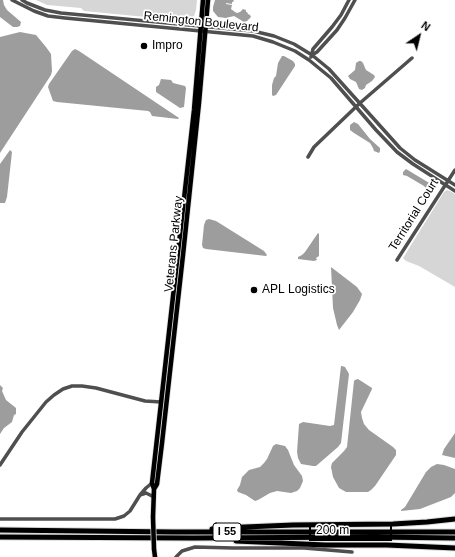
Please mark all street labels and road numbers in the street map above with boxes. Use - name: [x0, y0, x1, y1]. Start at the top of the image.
- street label: Remington Boulevard: [143, 9, 259, 35]
- street label: Territorial Court: [386, 176, 442, 254]
- street label: Veterans Parkway: [162, 195, 186, 293]
- road number: I 55: [213, 523, 241, 541]

